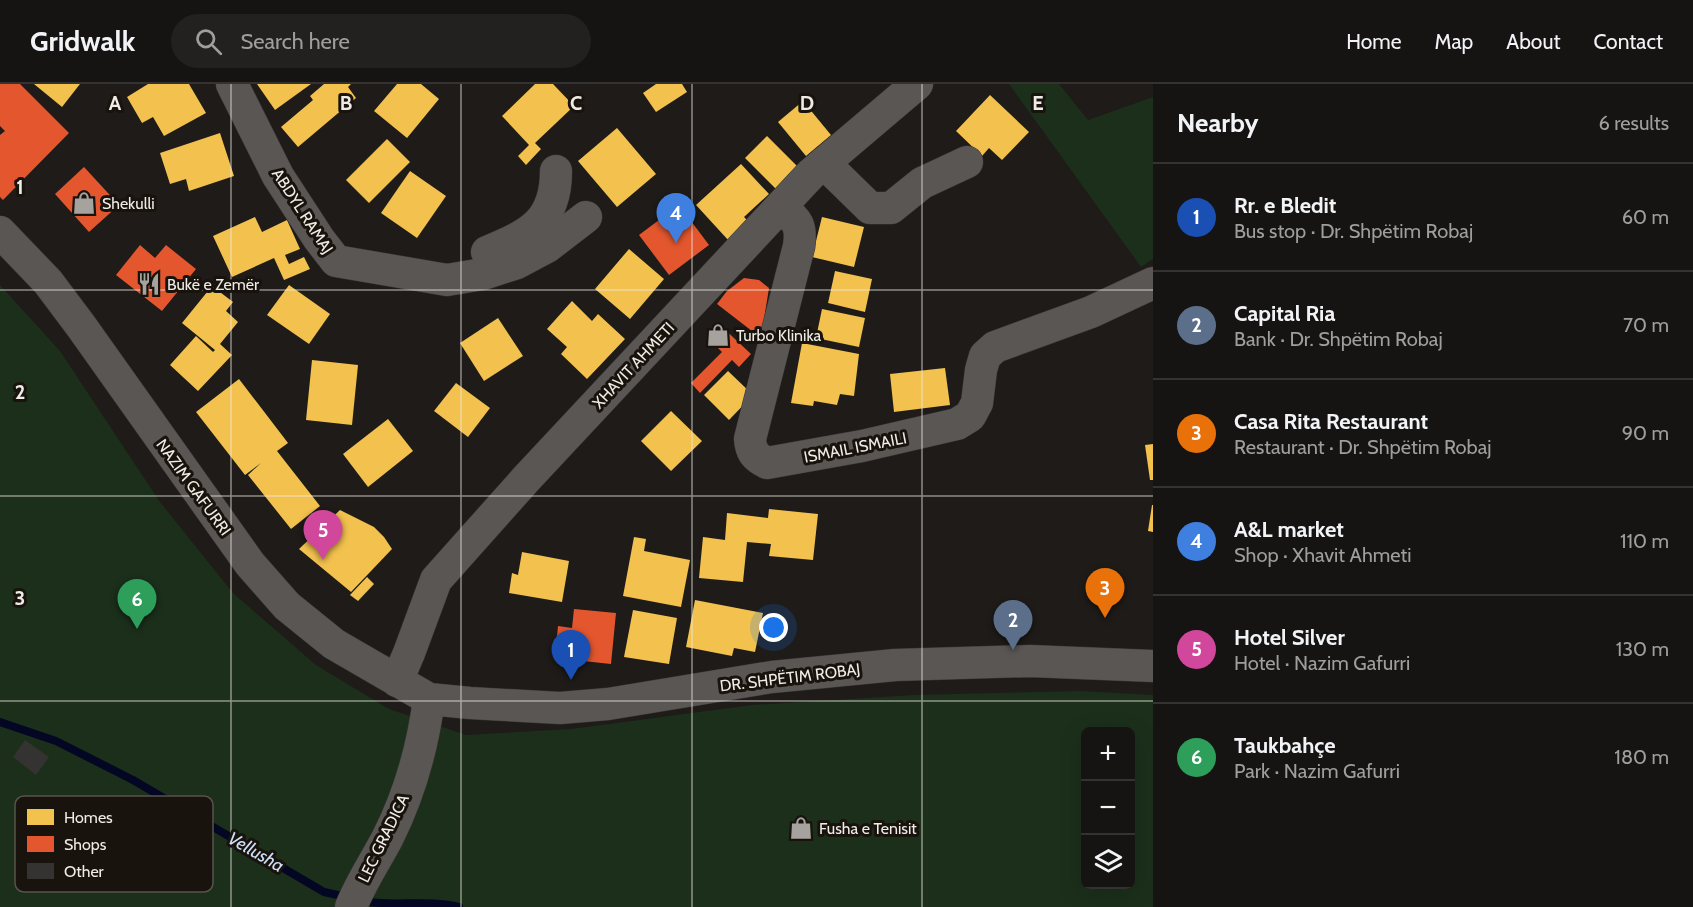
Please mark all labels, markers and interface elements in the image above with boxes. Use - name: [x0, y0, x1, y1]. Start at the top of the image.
- search box: [171, 14, 591, 68]
- text: Gridwalk: [30, 24, 135, 58]
- icon: search: [192, 25, 225, 58]
- text: Search here: [240, 28, 350, 55]
- text: Home: [1346, 29, 1402, 54]
- text: Map: [1435, 29, 1473, 54]
- text: About: [1506, 29, 1560, 54]
- text: Contact: [1593, 29, 1663, 54]
- text: A: [109, 91, 122, 115]
- text: B: [340, 91, 352, 115]
- text: C: [570, 91, 582, 115]
- text: D: [800, 91, 814, 115]
- text: E: [1032, 91, 1044, 115]
- text: Nearby: [1177, 107, 1258, 139]
- text: 6 results: [1598, 111, 1669, 135]
- street label: ABDYL RAMAJ: [268, 165, 337, 257]
- text: 1: [16, 175, 24, 199]
- shop icon: Shekulli: [71, 190, 97, 216]
- text: Rr. e Bledit: [1234, 192, 1336, 219]
- place label: Shekulli: [102, 194, 155, 213]
- pin: 4: [656, 194, 696, 243]
- text: 1: [1193, 205, 1200, 229]
- text: 60 m: [1622, 205, 1669, 229]
- text: Bus stop · Dr. Shpëtim Robaj: [1234, 219, 1473, 243]
- restaurant icon: Bukë e Zemër: [136, 271, 162, 297]
- place label: Bukë e Zemër: [167, 275, 260, 294]
- text: Capital Ria: [1234, 300, 1335, 327]
- text: 2: [1191, 313, 1202, 337]
- text: 70 m: [1623, 313, 1669, 337]
- street label: XHAVIT AHMETI: [588, 318, 678, 413]
- shop icon: Turbo Klinika: [705, 322, 731, 348]
- place label: Turbo Klinika: [736, 326, 822, 345]
- text: Bank · Dr. Shpëtim Robaj: [1234, 327, 1443, 351]
- text: 2: [15, 380, 25, 404]
- text: Casa Rita Restaurant: [1234, 408, 1428, 435]
- text: 3: [1191, 421, 1202, 445]
- text: 90 m: [1622, 421, 1669, 445]
- street label: ISMAIL ISMAILI: [802, 428, 908, 467]
- street label: NAZIM GAFURRI: [152, 435, 235, 539]
- text: Restaurant · Dr. Shpëtim Robaj: [1234, 435, 1492, 459]
- pin: 5: [304, 510, 342, 560]
- text: A&L market: [1234, 516, 1344, 543]
- text: 4: [1190, 529, 1203, 553]
- text: 110 m: [1620, 529, 1669, 553]
- text: Shop · Xhavit Ahmeti: [1234, 543, 1411, 567]
- pin: 3: [1086, 568, 1124, 618]
- pin: 6: [118, 580, 156, 629]
- text: 3: [15, 586, 25, 610]
- pin: 2: [994, 600, 1032, 650]
- your location: [759, 613, 788, 642]
- text: Hotel Silver: [1234, 624, 1345, 651]
- pin: 1: [552, 630, 590, 680]
- text: 5: [1191, 637, 1202, 661]
- text: 130 m: [1616, 637, 1669, 661]
- text: Hotel · Nazim Gafurri: [1234, 651, 1410, 675]
- street label: DR. SHPËTIM ROBAJ: [719, 659, 861, 696]
- map controls: [1081, 727, 1135, 889]
- button: +: [1081, 727, 1135, 781]
- text: Taukbahçe: [1234, 732, 1336, 759]
- text: 6: [1191, 745, 1202, 769]
- text: 180 m: [1614, 745, 1669, 769]
- text: Park · Nazim Gafurri: [1234, 759, 1400, 783]
- button: −: [1081, 781, 1135, 835]
- street label: LEC GRADICA: [354, 791, 413, 885]
- legend: [15, 796, 213, 892]
- text: Homes: [64, 808, 113, 827]
- shop icon: Fusha e Tenisit: [788, 815, 814, 841]
- place label: Fusha e Tenisit: [819, 819, 917, 838]
- water label: Vellusha: [224, 827, 288, 877]
- text: Shops: [64, 835, 107, 854]
- button: layers: [1081, 835, 1135, 889]
- text: Other: [64, 862, 105, 881]

